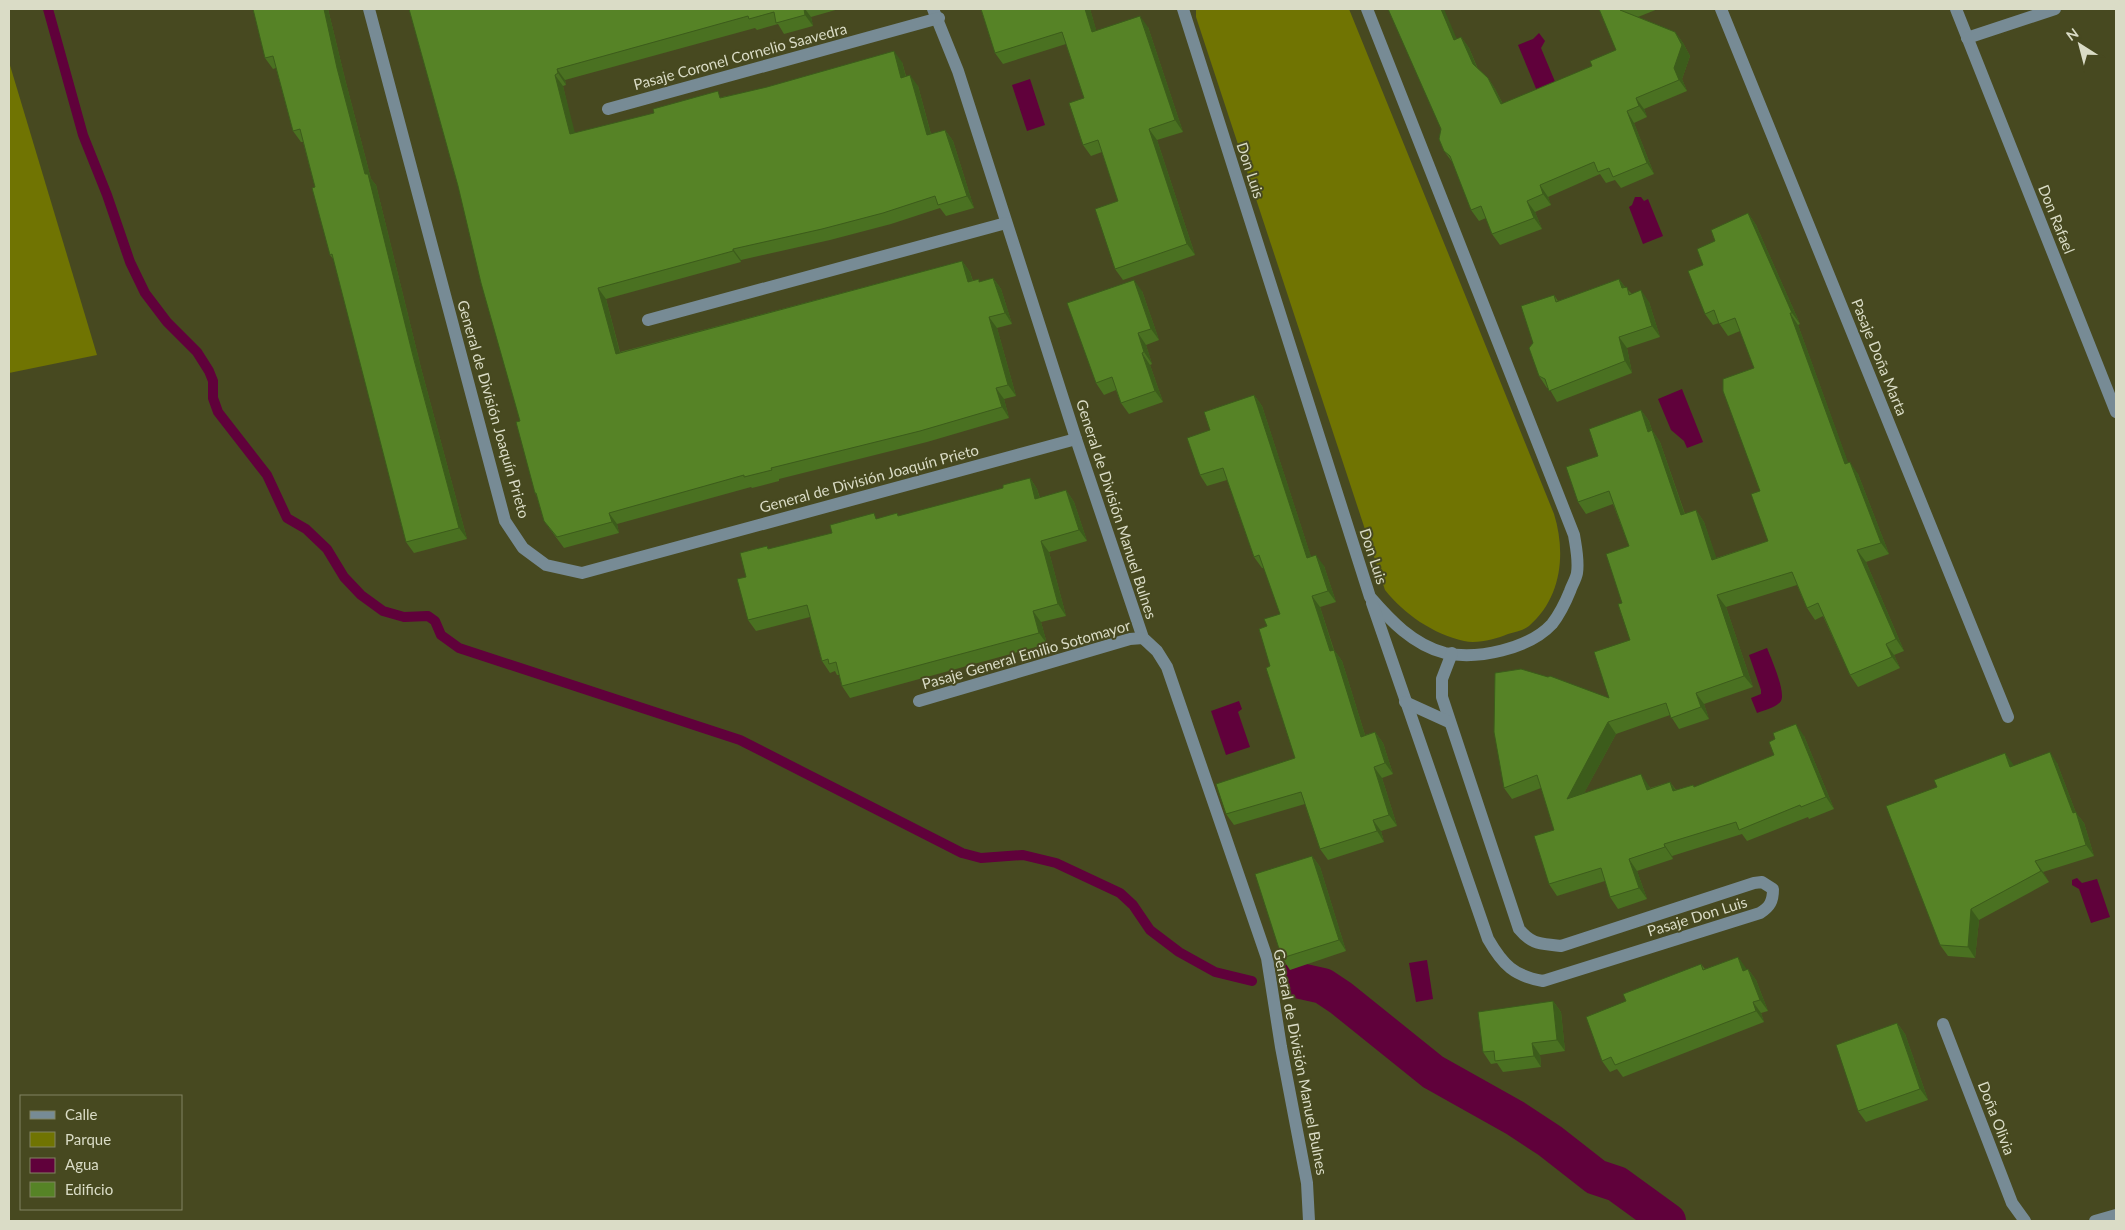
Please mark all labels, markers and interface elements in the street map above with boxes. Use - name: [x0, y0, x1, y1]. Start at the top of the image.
- street label: Pasaje Coronel Cornelio Saavedra: [631, 19, 849, 93]
- north arrow: [2055, 20, 2105, 70]
- text: N: [2063, 24, 2081, 44]
- street label: Don Luis: [1234, 140, 1268, 200]
- street label: Don Rafael: [2035, 182, 2079, 256]
- street label: Pasaje Doña Marta: [1848, 296, 1912, 418]
- street label: General de División Joaquín Prieto: [454, 298, 534, 520]
- street label: General de División Manuel Bulnes: [1073, 397, 1161, 621]
- street label: General de División Joaquín Prieto: [757, 440, 981, 516]
- street label: Don Luis: [1357, 526, 1391, 586]
- street label: Pasaje General Emilio Sotomayor: [920, 615, 1133, 692]
- street label: Pasaje Don Luis: [1645, 892, 1749, 940]
- street label: General de División Manuel Bulnes: [1270, 947, 1332, 1177]
- street label: Doña Olivia: [1975, 1079, 2019, 1157]
- legend: [20, 1095, 182, 1210]
- text: Calle: [65, 1105, 98, 1123]
- text: Parque: [65, 1130, 111, 1148]
- text: Agua: [65, 1155, 99, 1173]
- text: Edificio: [65, 1180, 113, 1198]

